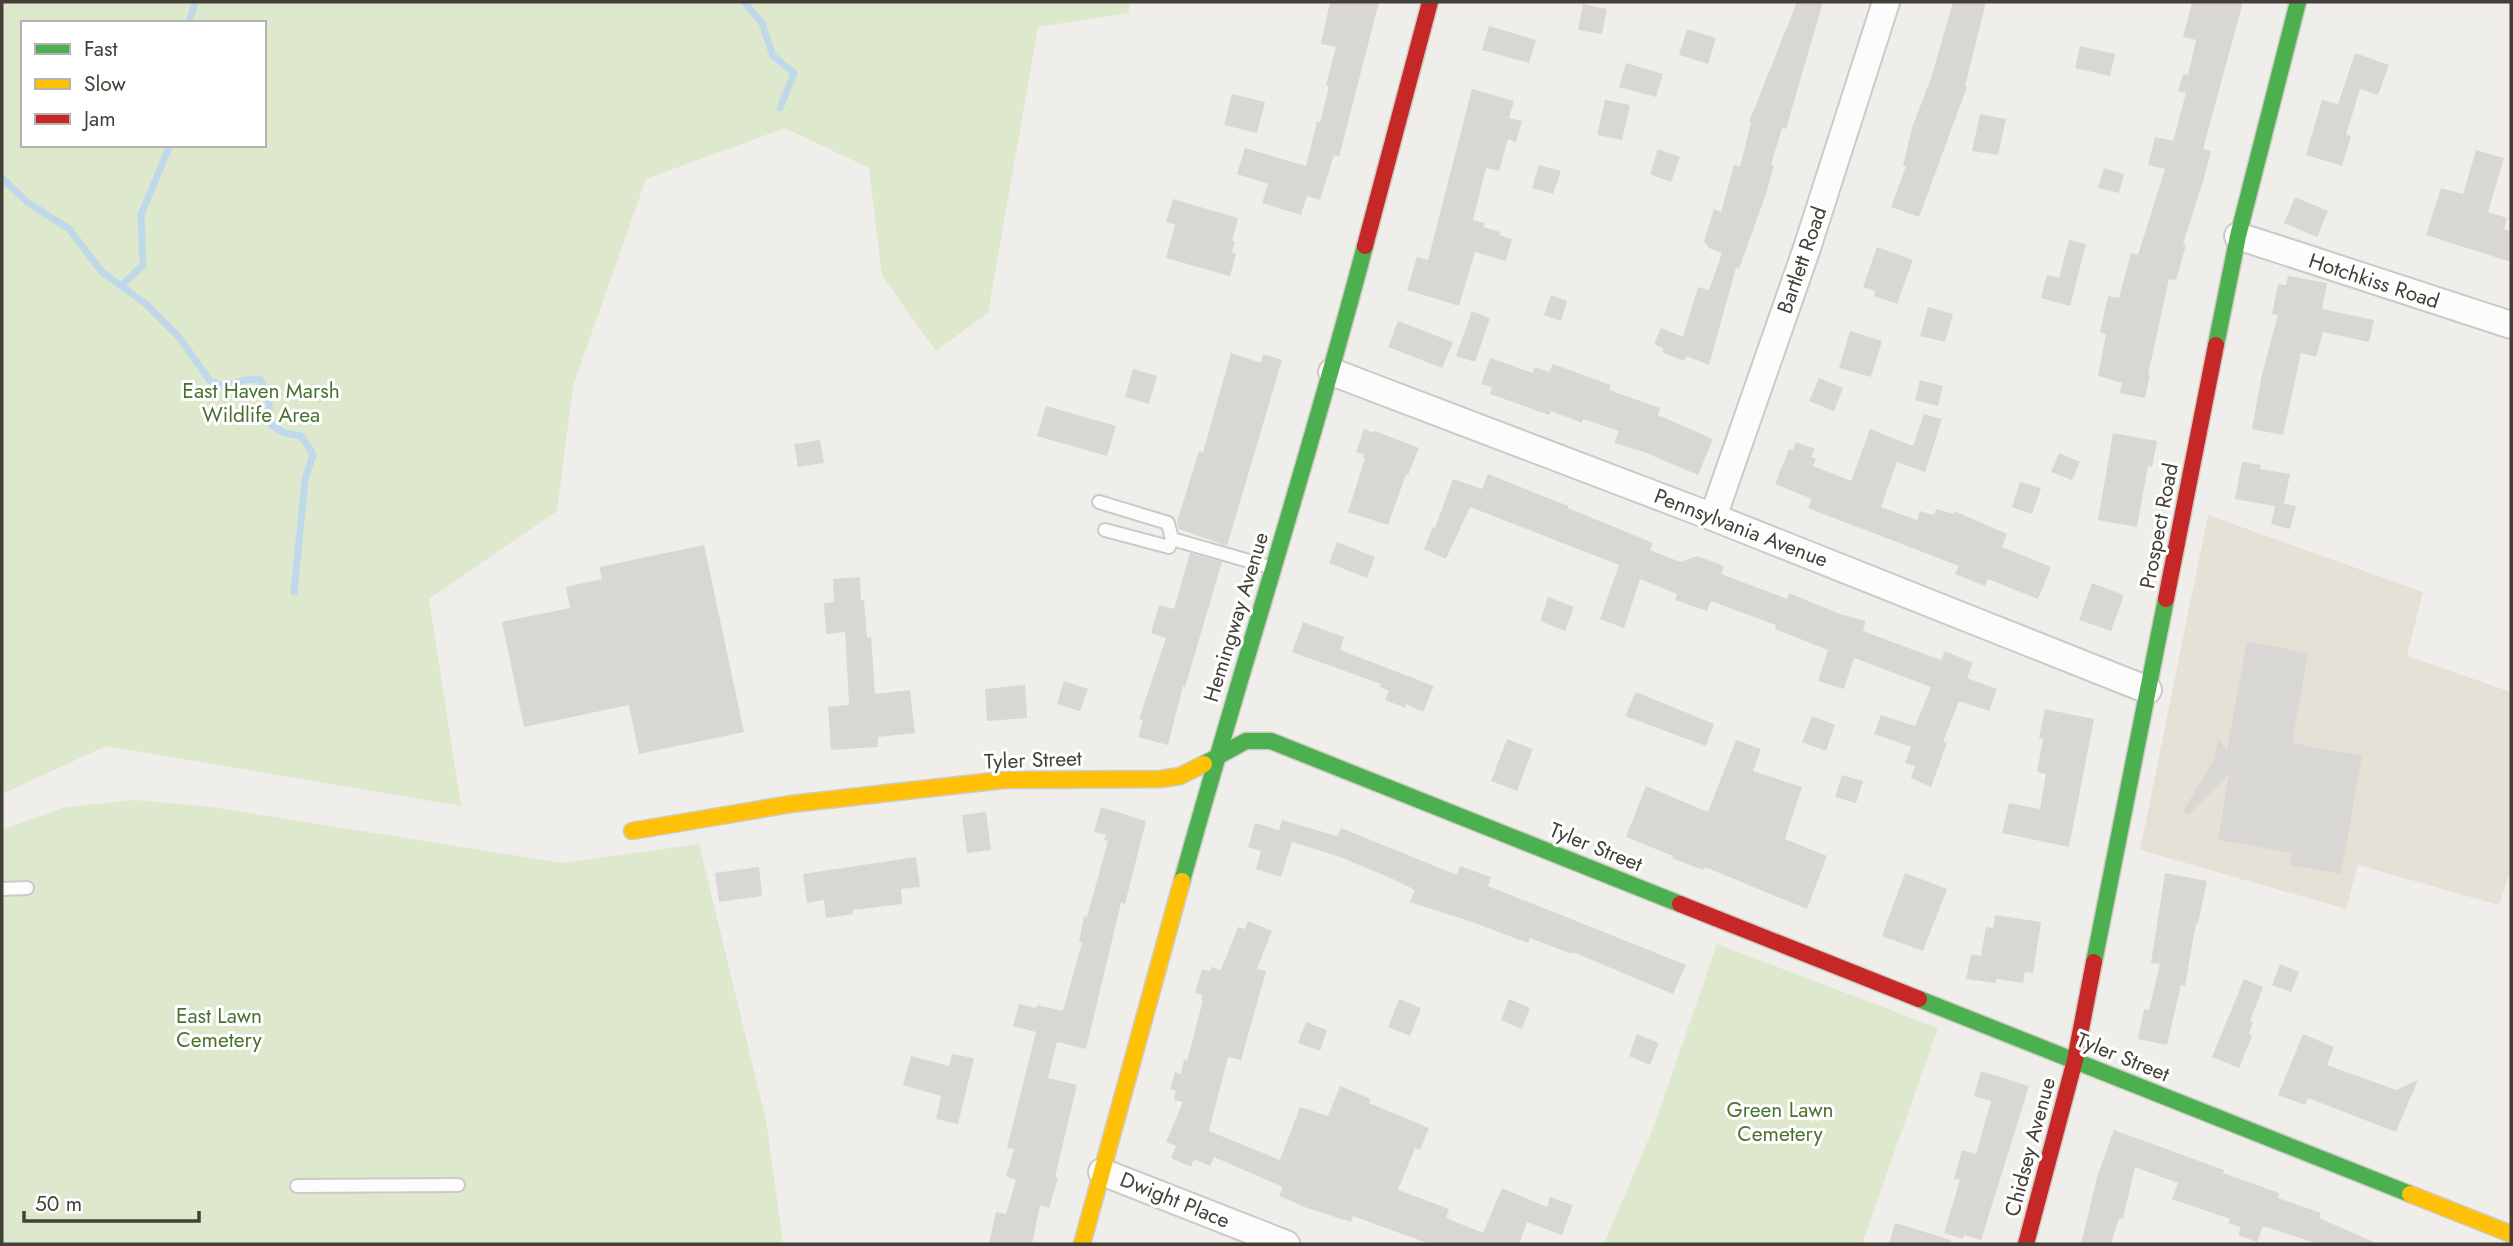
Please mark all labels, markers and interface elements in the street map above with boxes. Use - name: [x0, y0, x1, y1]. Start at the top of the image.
- legend: [21, 21, 266, 147]
- text: Fast: [84, 34, 117, 64]
- text: Slow: [84, 69, 126, 99]
- text: Jam: [81, 104, 116, 134]
- street label: Bartlett Road: [1770, 202, 1834, 318]
- street label: Hotchkiss Road: [2305, 246, 2443, 316]
- park label: East Haven Marsh Wildlife Area: [182, 376, 340, 430]
- street label: Prospect Road: [2132, 461, 2186, 591]
- street label: Pennsylvania Avenue: [1650, 481, 1832, 575]
- street label: Hemingway Avenue: [1196, 528, 1276, 705]
- street label: Tyler Street: [984, 743, 1082, 777]
- street label: Tyler Street: [1545, 815, 1647, 879]
- park label: East Lawn Cemetery: [176, 1001, 262, 1055]
- street label: Tyler Street: [2072, 1025, 2174, 1089]
- street label: Chidsey Avenue: [1997, 1074, 2063, 1220]
- park label: Green Lawn Cemetery: [1727, 1095, 1833, 1149]
- street label: Dwight Place: [1116, 1164, 1235, 1236]
- scale bar: [24, 1180, 200, 1224]
- text: 50 m: [35, 1189, 82, 1219]

